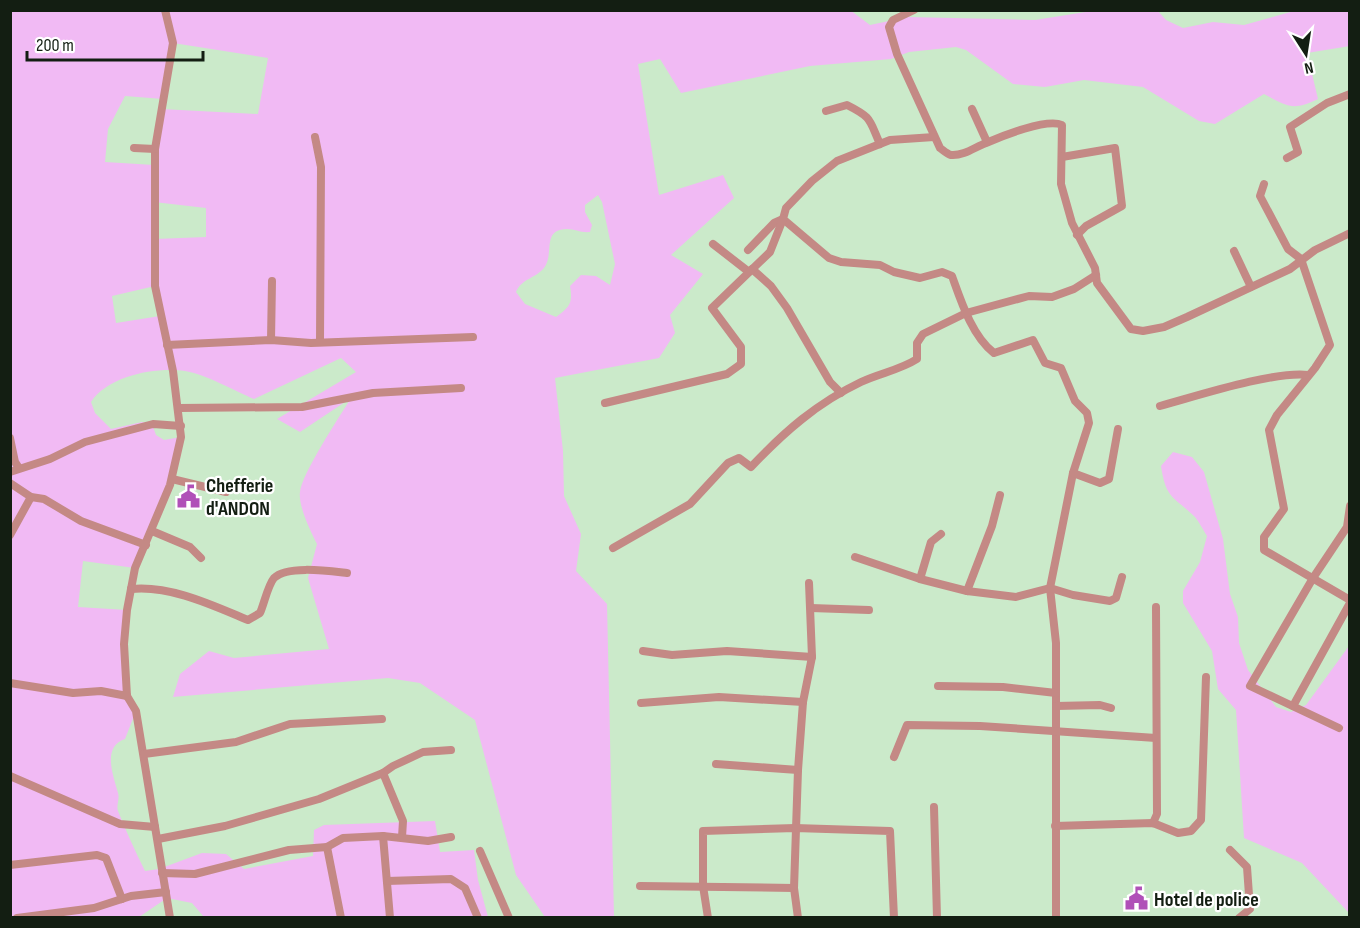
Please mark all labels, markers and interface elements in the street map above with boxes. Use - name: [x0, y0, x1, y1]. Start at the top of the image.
- scale bar: [27, 24, 202, 62]
- north arrow: [1276, 24, 1336, 84]
- text: 200 m: [36, 35, 74, 56]
- text: N: [1303, 57, 1315, 77]
- place label: Chefferie d'ANDON: [206, 474, 273, 521]
- public building icon: Chefferie d'ANDON: [175, 484, 201, 510]
- public building icon: Hotel de police: [1123, 886, 1149, 912]
- place label: Hotel de police: [1154, 888, 1259, 912]

